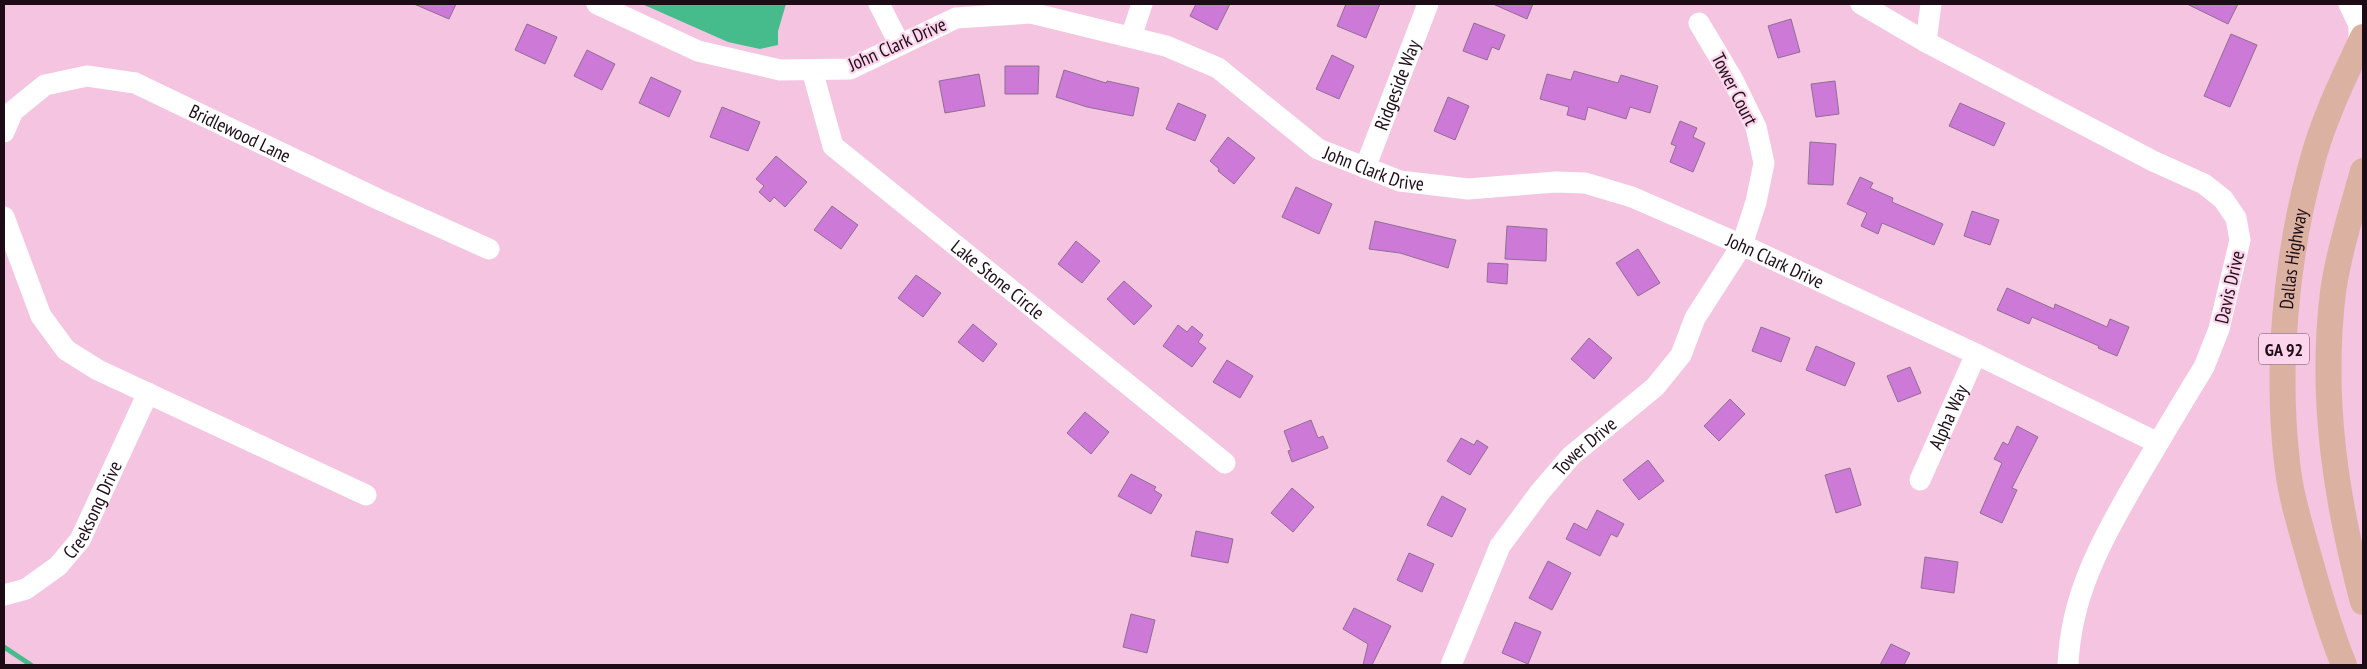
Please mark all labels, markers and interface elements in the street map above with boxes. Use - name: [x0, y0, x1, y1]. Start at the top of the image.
- street label: John Clark Drive: [843, 12, 950, 77]
- street label: Ridgeside Way: [1369, 36, 1425, 133]
- street label: Tower Court: [1707, 49, 1764, 130]
- street label: Bridlewood Lane: [185, 99, 295, 168]
- street label: John Clark Drive: [1319, 140, 1425, 196]
- street label: Dallas Highway: [2274, 206, 2313, 310]
- street label: John Clark Drive: [1722, 227, 1828, 294]
- street label: Lake Stone Circle: [946, 235, 1050, 324]
- street label: Davis Drive: [2209, 248, 2249, 326]
- road number: GA 92: [2259, 334, 2309, 364]
- street label: Alpha Way: [1923, 380, 1973, 453]
- street label: Tower Drive: [1548, 412, 1621, 481]
- street label: Creeksong Drive: [58, 457, 127, 563]

